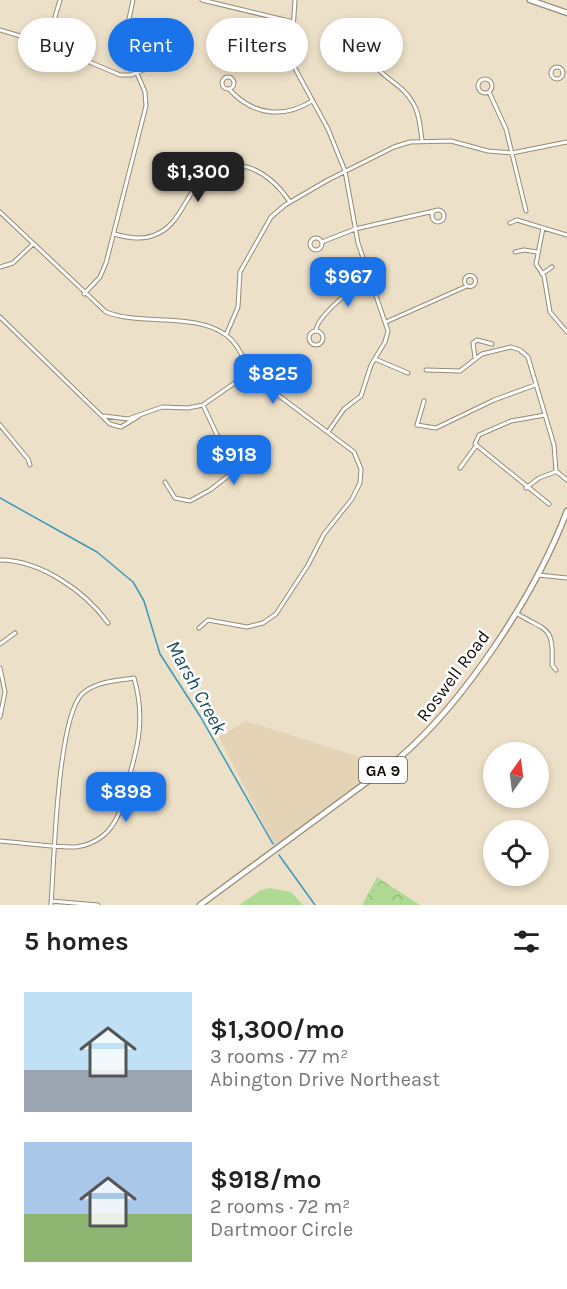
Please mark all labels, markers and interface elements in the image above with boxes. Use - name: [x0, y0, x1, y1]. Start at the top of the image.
- chip: Buy: [18, 18, 96, 72]
- chip: Rent: [108, 18, 194, 72]
- chip: Filters: [206, 18, 308, 72]
- chip: New: [320, 18, 403, 72]
- pin: $1,300: [149, 152, 247, 203]
- text: $1,300: [166, 160, 230, 183]
- pin: $967: [312, 257, 384, 308]
- text: $967: [324, 265, 372, 288]
- pin: $825: [237, 354, 309, 405]
- text: $825: [248, 362, 298, 385]
- pin: $918: [198, 435, 270, 486]
- text: $918: [211, 443, 257, 466]
- street label: Roswell Road: [412, 626, 494, 726]
- water label: Marsh Creek: [161, 636, 232, 739]
- north arrow: [483, 742, 549, 808]
- map controls: [483, 742, 549, 886]
- road number: GA 9: [359, 757, 407, 783]
- pin: $898: [90, 772, 162, 823]
- text: $898: [100, 780, 152, 803]
- button: locate: [483, 820, 549, 886]
- icon: filters: [510, 925, 543, 958]
- text: 5 homes: [24, 926, 129, 957]
- text: $1,300/mo: [210, 1014, 344, 1045]
- icon: home: [72, 1016, 144, 1088]
- text: 3 rooms · 77 m²: [210, 1045, 348, 1068]
- text: Abington Drive Northeast: [210, 1068, 440, 1091]
- text: $918/mo: [210, 1164, 322, 1195]
- icon: home: [72, 1166, 144, 1238]
- text: 2 rooms · 72 m²: [210, 1195, 350, 1218]
- text: Dartmoor Circle: [210, 1218, 353, 1241]

